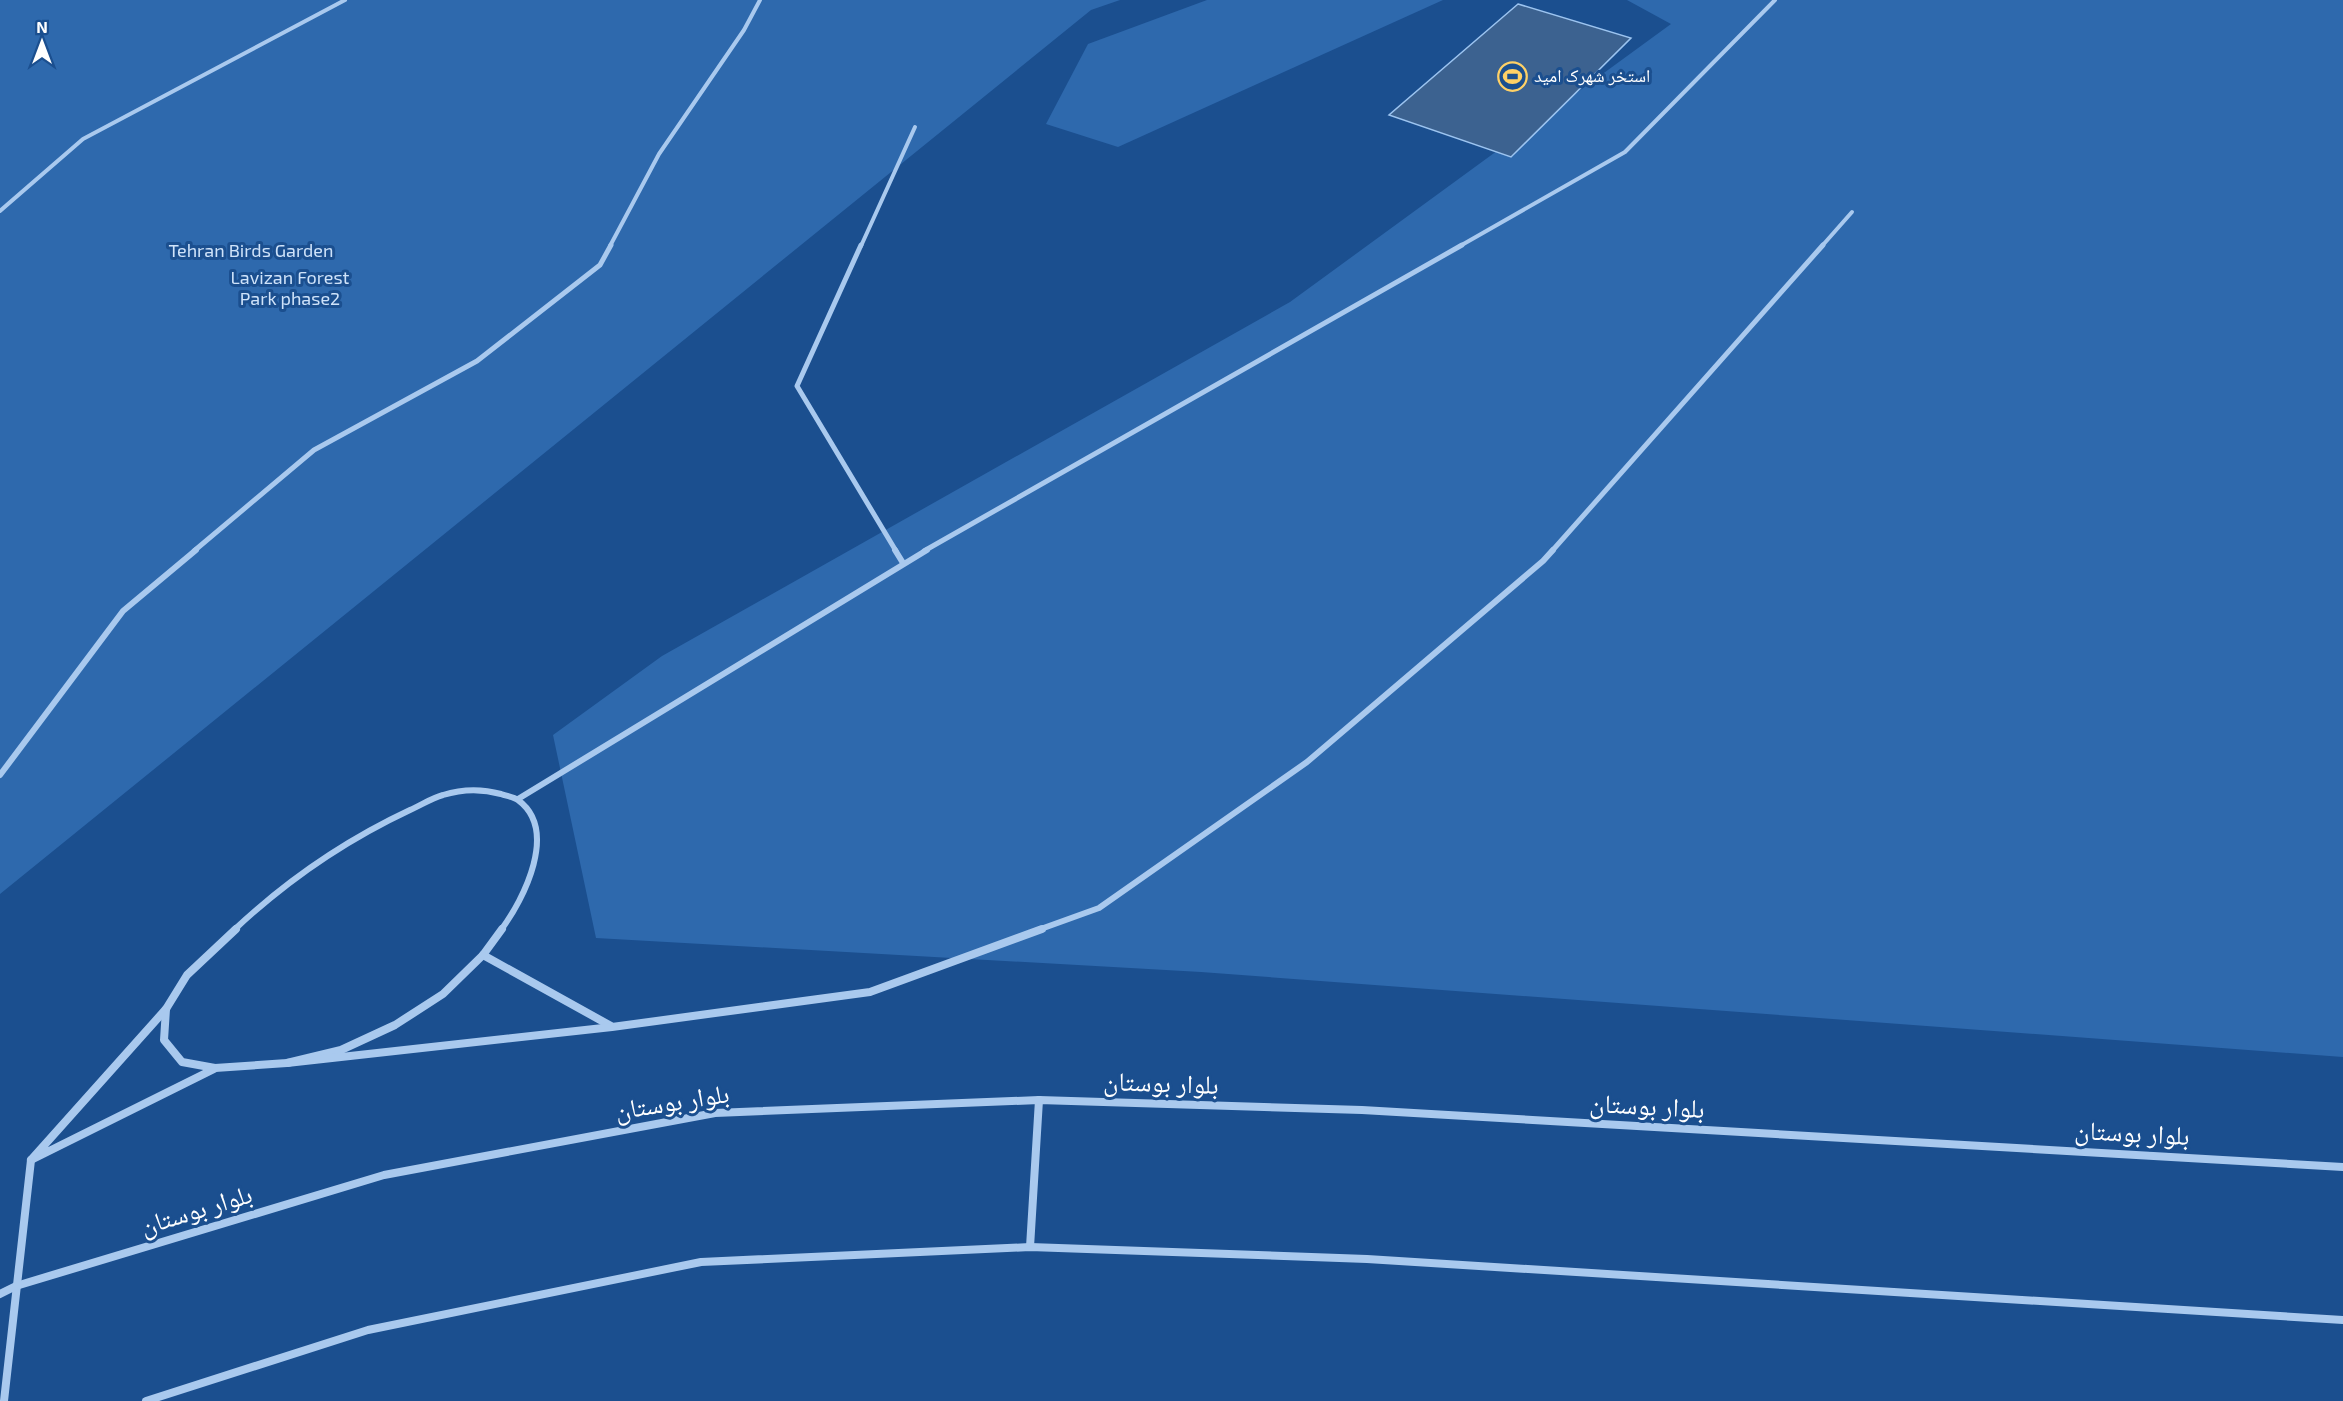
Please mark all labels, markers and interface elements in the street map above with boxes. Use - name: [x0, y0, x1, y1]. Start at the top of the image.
- north arrow: [12, 12, 72, 72]
- text: N: [36, 17, 48, 36]
- sports icon: استخر شهرک امید: [1497, 60, 1529, 92]
- place label: استخر شهرک امید: [1534, 64, 1650, 86]
- park label: Tehran Birds Garden: [169, 239, 333, 261]
- park label: Lavizan Forest Park phase2: [231, 266, 350, 309]
- street label: بلوار بوستان: [1103, 1064, 1219, 1101]
- street label: بلوار بوستان: [612, 1076, 731, 1127]
- street label: بلوار بوستان: [1589, 1086, 1705, 1125]
- street label: بلوار بوستان: [2074, 1113, 2190, 1152]
- street label: بلوار بوستان: [136, 1177, 256, 1242]

